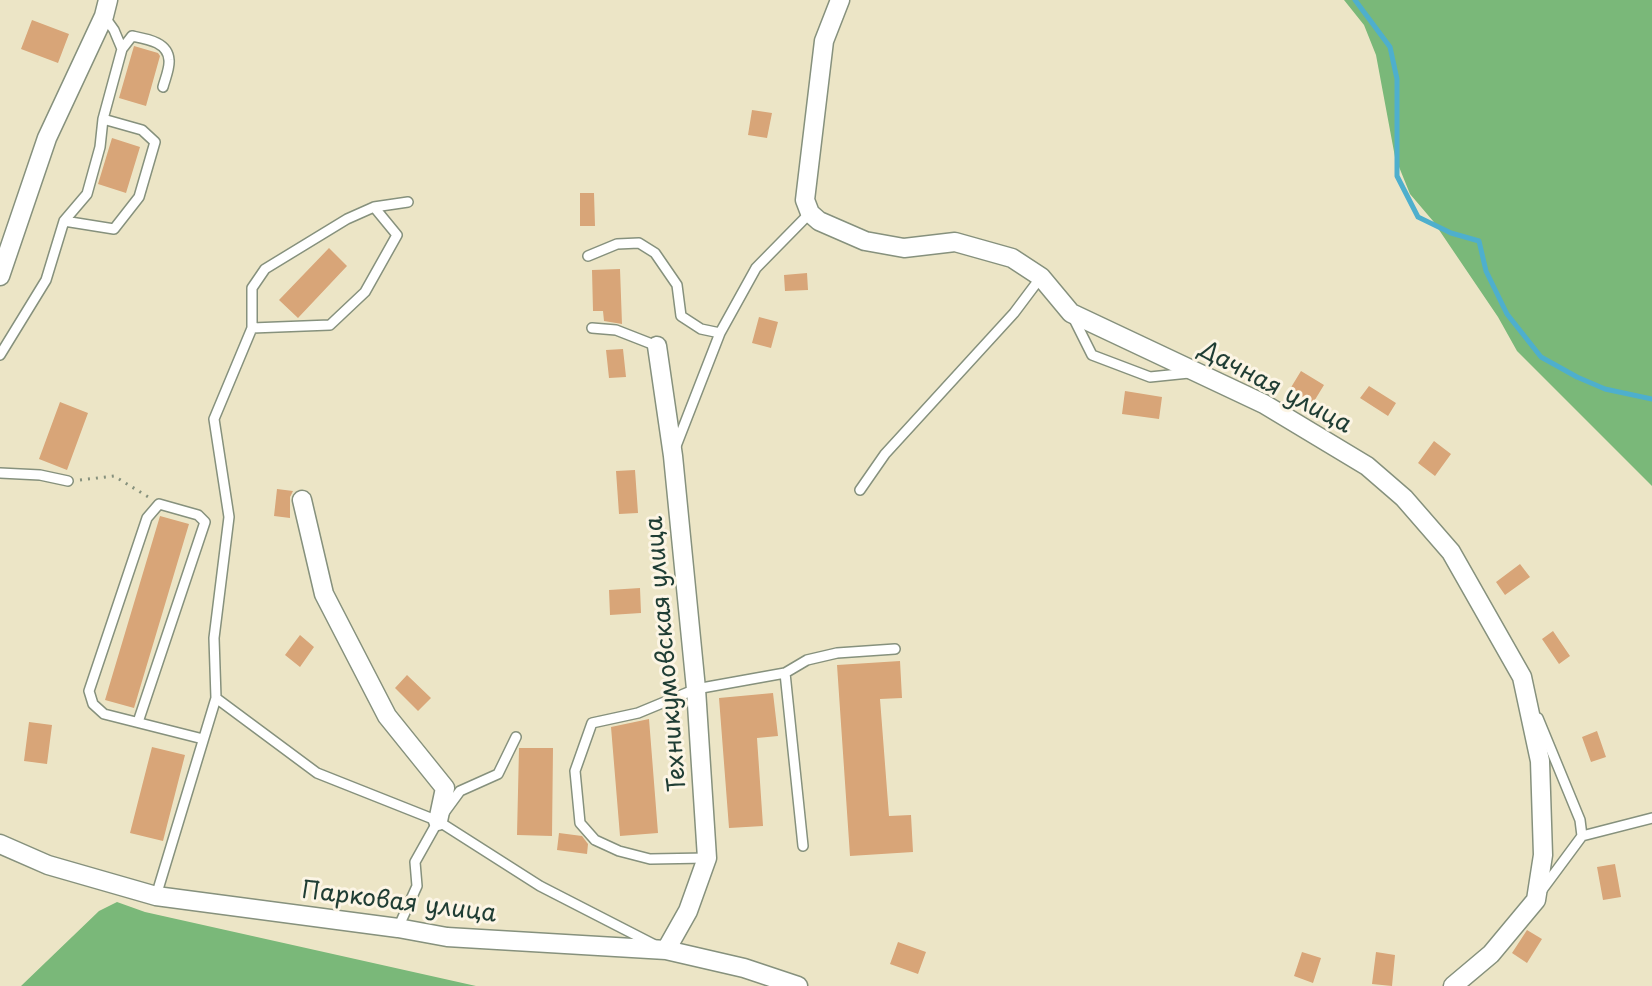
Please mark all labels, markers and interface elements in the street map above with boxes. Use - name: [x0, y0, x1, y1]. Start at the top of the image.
- street label: Дачная улица: [1194, 336, 1356, 440]
- street label: Техникумовская улица: [641, 515, 693, 793]
- street label: Парковая улица: [300, 877, 498, 929]

